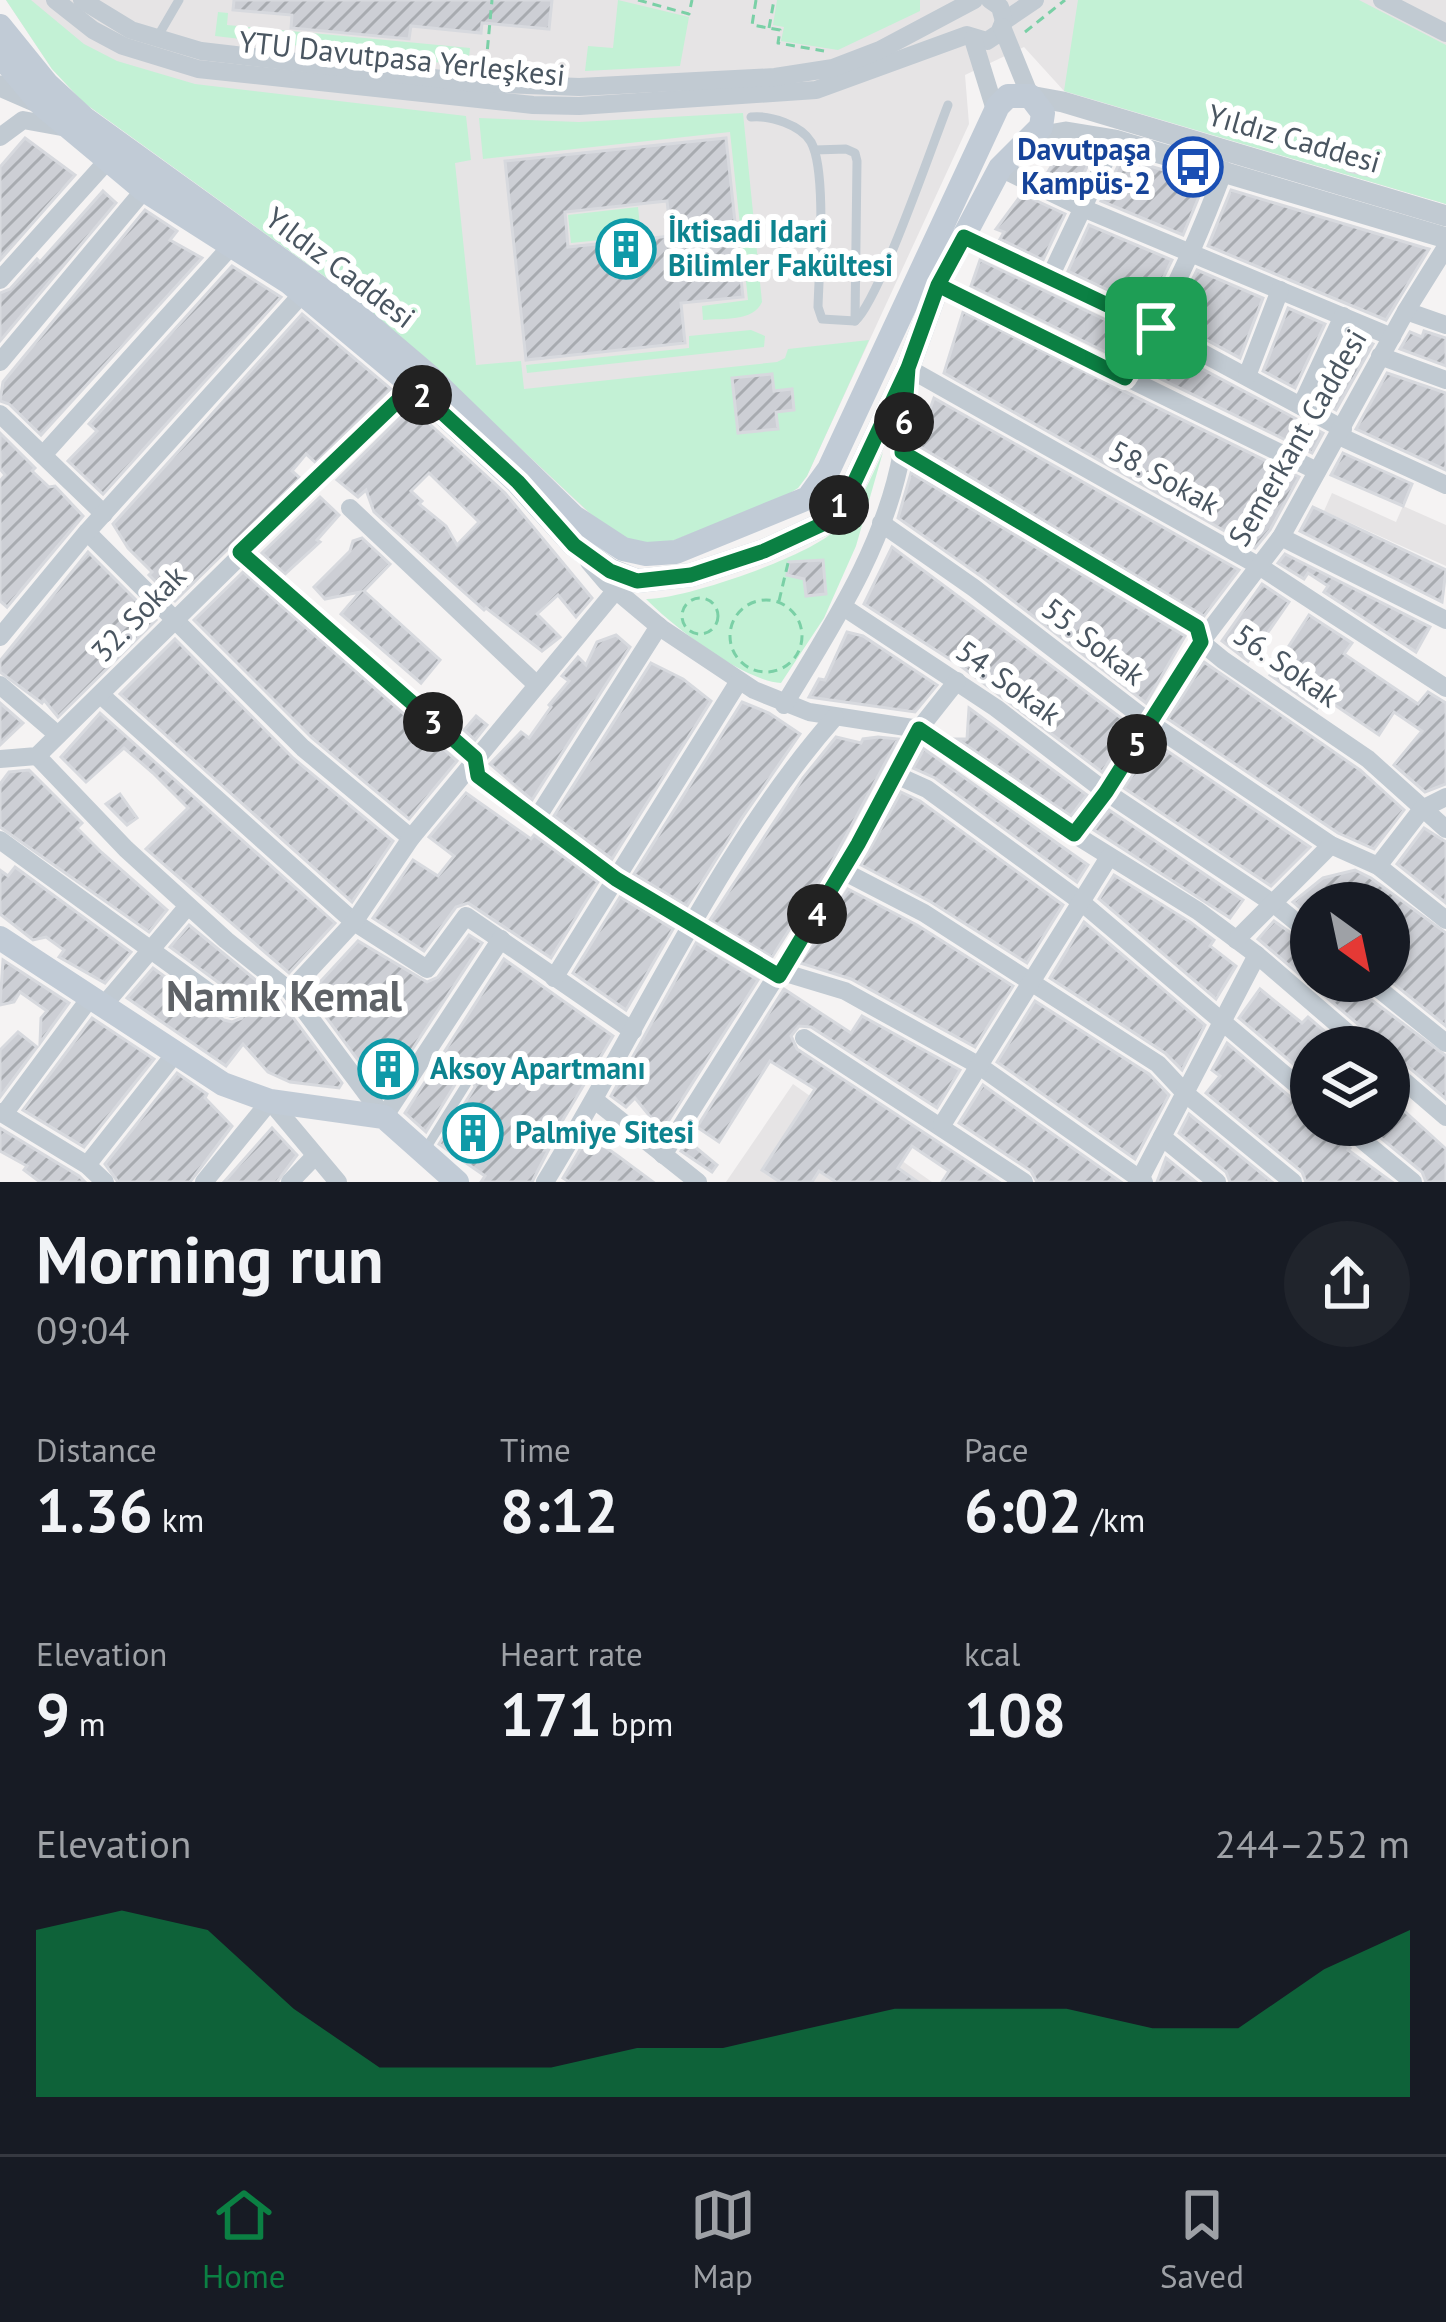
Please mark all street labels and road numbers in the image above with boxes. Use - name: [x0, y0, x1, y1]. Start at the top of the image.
- street label: YTU Davutpasa Yerleşkesi: [237, 21, 567, 94]
- street label: Yıldız Caddesi: [1204, 94, 1385, 181]
- street label: Yıldız Caddesi: [258, 198, 424, 336]
- street label: Semerkant Caddesi: [1219, 322, 1375, 553]
- street label: 58. Sokak: [1103, 430, 1227, 523]
- street label: 32. Sokak: [82, 556, 194, 670]
- street label: 55. Sokak: [1034, 588, 1154, 694]
- street label: 56. Sokak: [1226, 614, 1348, 716]
- street label: 54. Sokak: [949, 631, 1070, 733]

